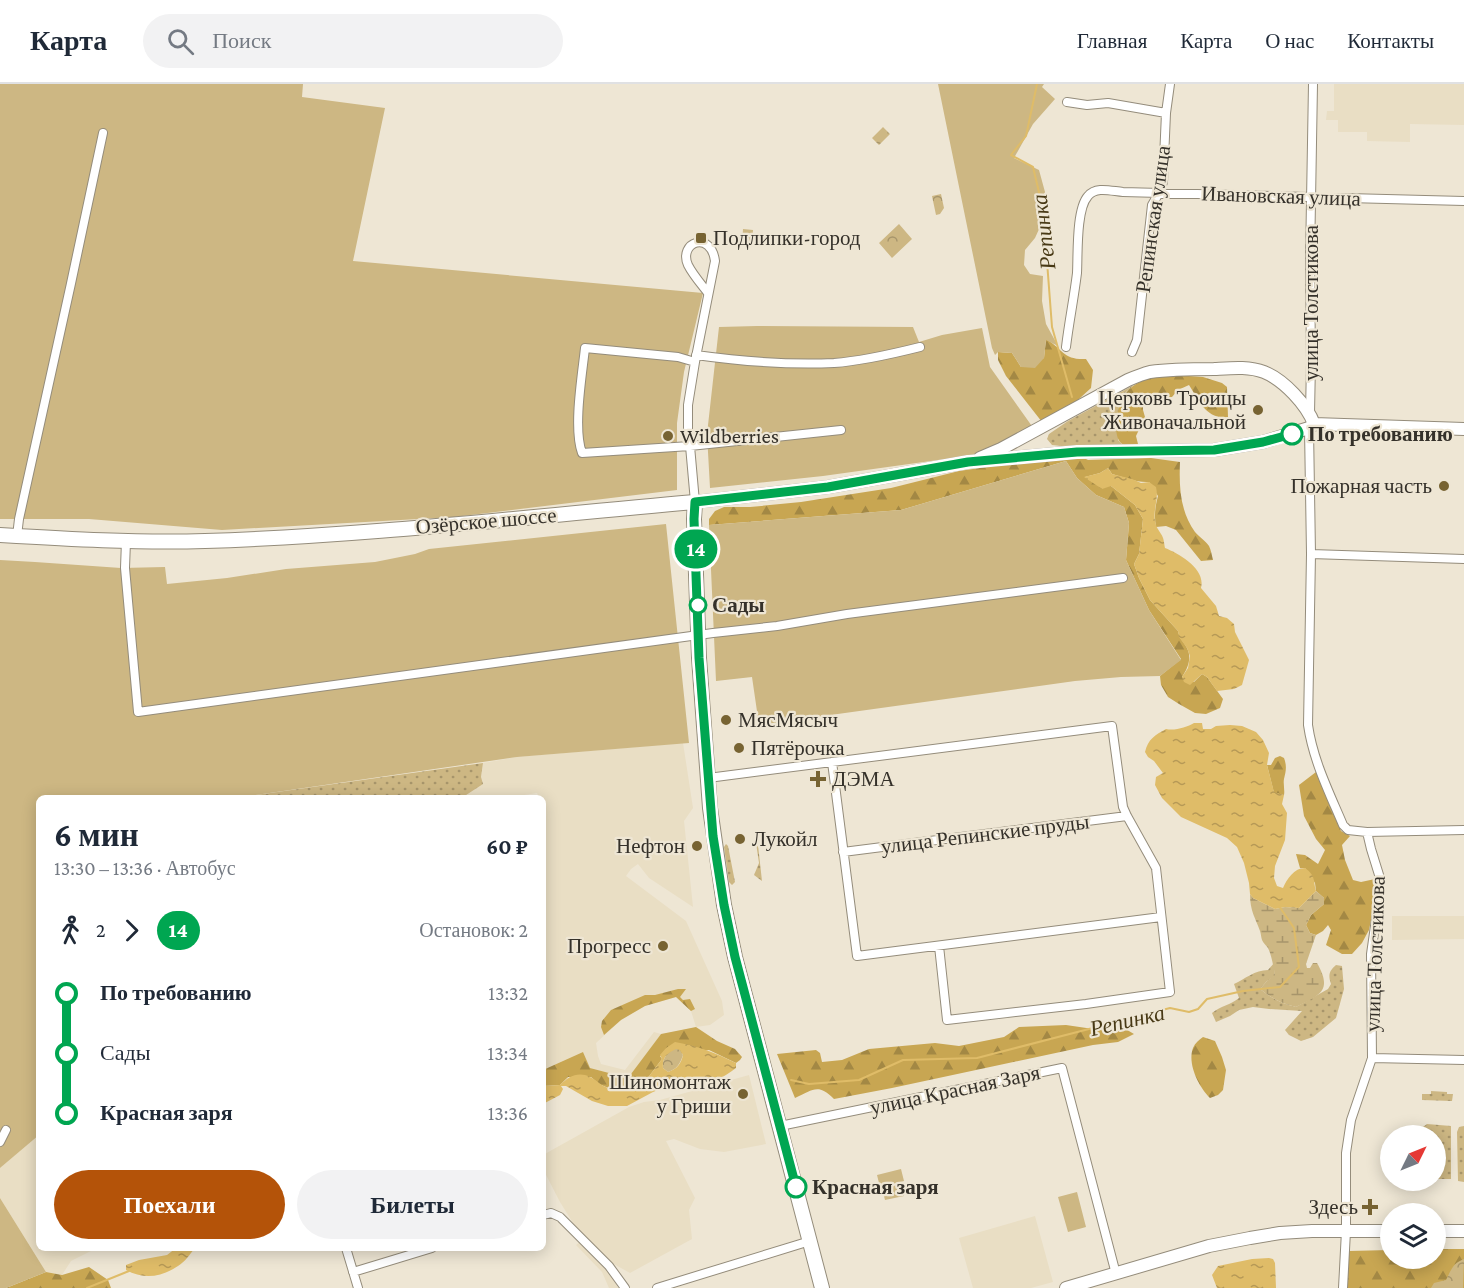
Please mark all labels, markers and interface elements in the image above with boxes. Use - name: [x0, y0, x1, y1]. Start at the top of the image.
- search box: [143, 14, 563, 68]
- text: Карта: [30, 25, 107, 56]
- icon: search: [164, 25, 197, 58]
- text: Поиск: [212, 28, 271, 53]
- text: Главная: [1077, 29, 1147, 53]
- text: Карта: [1180, 29, 1232, 53]
- text: О нас: [1265, 29, 1314, 53]
- text: Контакты: [1347, 29, 1434, 53]
- street label: Репинская улица: [1131, 143, 1175, 294]
- street label: Ивановская улица: [1201, 181, 1362, 211]
- water label: Репинка: [1026, 193, 1061, 272]
- street label: улица Толстикова: [1299, 224, 1323, 381]
- place label: Подлипки-город: [713, 226, 861, 250]
- marker: Подлипки-город: [694, 231, 708, 245]
- place label: Церковь Троицы Живоначальной: [1098, 386, 1246, 434]
- marker: Церковь Троицы Живоначальной: [1251, 403, 1265, 417]
- place label: По требованию: [1308, 422, 1453, 446]
- marker: По требованию: [1281, 423, 1303, 445]
- place label: Wildberries: [680, 424, 779, 448]
- marker: Wildberries: [661, 429, 675, 443]
- place label: Пожарная часть: [1290, 474, 1432, 498]
- marker: Пожарная часть: [1437, 479, 1451, 493]
- street label: Озёрское шоссе: [415, 503, 557, 539]
- line badge: 14: [669, 530, 723, 568]
- text: 14: [686, 537, 706, 561]
- place label: Сады: [712, 593, 765, 617]
- marker: Сады: [689, 596, 707, 614]
- place label: МясМясыч: [738, 708, 838, 732]
- marker: МясМясыч: [719, 713, 733, 727]
- place label: Пятёрочка: [751, 736, 845, 760]
- marker: Пятёрочка: [732, 741, 746, 755]
- place label: ДЭМА: [832, 767, 895, 791]
- marker: ДЭМА: [809, 770, 827, 788]
- street label: улица Репинские пруды: [879, 809, 1091, 859]
- text: 6 мин: [54, 816, 139, 853]
- place label: Лукойл: [752, 827, 818, 851]
- marker: Лукойл: [733, 832, 747, 846]
- text: 60 ₽: [486, 834, 528, 859]
- place label: Нефтон: [616, 834, 685, 858]
- marker: Нефтон: [690, 839, 704, 853]
- text: 13:30 – 13:36 · Автобус: [54, 857, 236, 879]
- street label: улица Толстикова: [1360, 875, 1390, 1032]
- icon: walk: [54, 914, 87, 947]
- icon: forward: [115, 914, 148, 947]
- text: 14: [169, 918, 188, 942]
- text: 2: [96, 919, 106, 941]
- text: Остановок: 2: [419, 919, 528, 941]
- place label: Прогресс: [567, 934, 651, 958]
- marker: Прогресс: [656, 939, 670, 953]
- text: По требованию: [100, 980, 252, 1005]
- text: 13:32: [488, 982, 528, 1004]
- water label: Репинка: [1086, 1000, 1167, 1041]
- text: Сады: [100, 1040, 150, 1065]
- text: 13:34: [488, 1042, 528, 1064]
- street label: улица Красная Заря: [868, 1060, 1042, 1120]
- place label: Шиномонтаж у Гриши: [609, 1070, 731, 1118]
- marker: Шиномонтаж у Гриши: [736, 1087, 750, 1101]
- text: Красная заря: [100, 1100, 233, 1125]
- text: 13:36: [488, 1102, 528, 1124]
- north arrow: [1380, 1125, 1446, 1191]
- map controls: [1380, 1125, 1446, 1269]
- button: Поехали: [54, 1170, 285, 1239]
- button: Билеты: [297, 1170, 528, 1239]
- place label: Красная заря: [812, 1175, 939, 1199]
- marker: Красная заря: [785, 1176, 807, 1198]
- place label: Здесь: [1309, 1195, 1358, 1219]
- marker: Здесь: [1363, 1200, 1377, 1214]
- button: layers: [1380, 1203, 1446, 1269]

